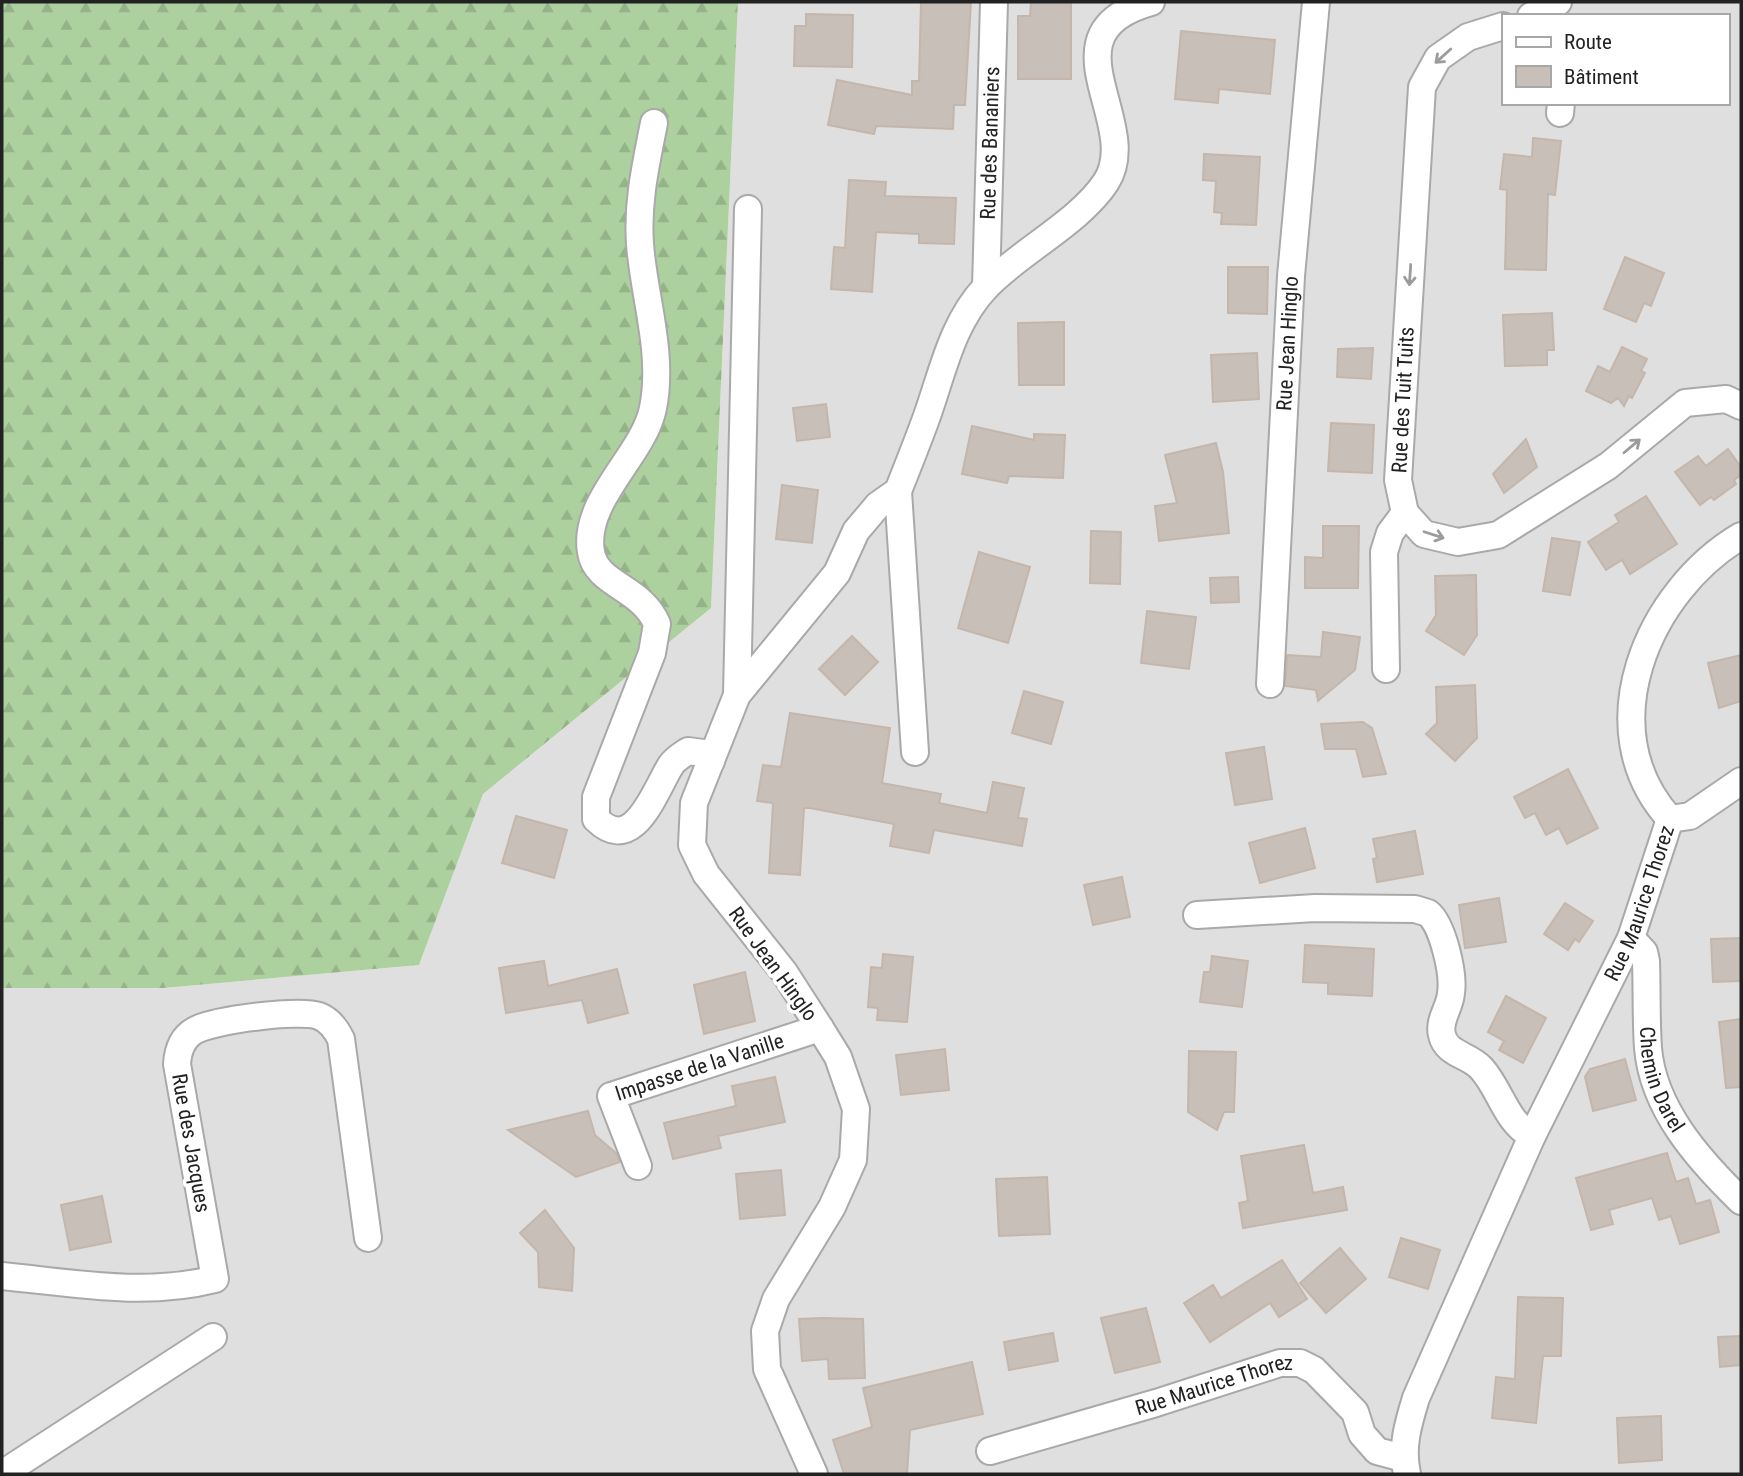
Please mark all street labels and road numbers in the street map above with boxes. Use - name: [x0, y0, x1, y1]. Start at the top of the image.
- street label: Rue des Bananiers: [976, 66, 1004, 220]
- street label: Rue Jean Hinglo: [1272, 276, 1303, 411]
- street label: Rue des Tuit Tuits: [1387, 326, 1419, 474]
- street label: Rue Maurice Thorez: [1599, 822, 1679, 985]
- street label: Rue Jean Hinglo: [724, 902, 822, 1026]
- street label: Chemin Darel: [1635, 1026, 1689, 1137]
- street label: Impasse de la Vanille: [612, 1029, 787, 1106]
- street label: Rue des Jacques: [167, 1072, 215, 1214]
- street label: Rue Maurice Thorez: [1133, 1350, 1293, 1420]

